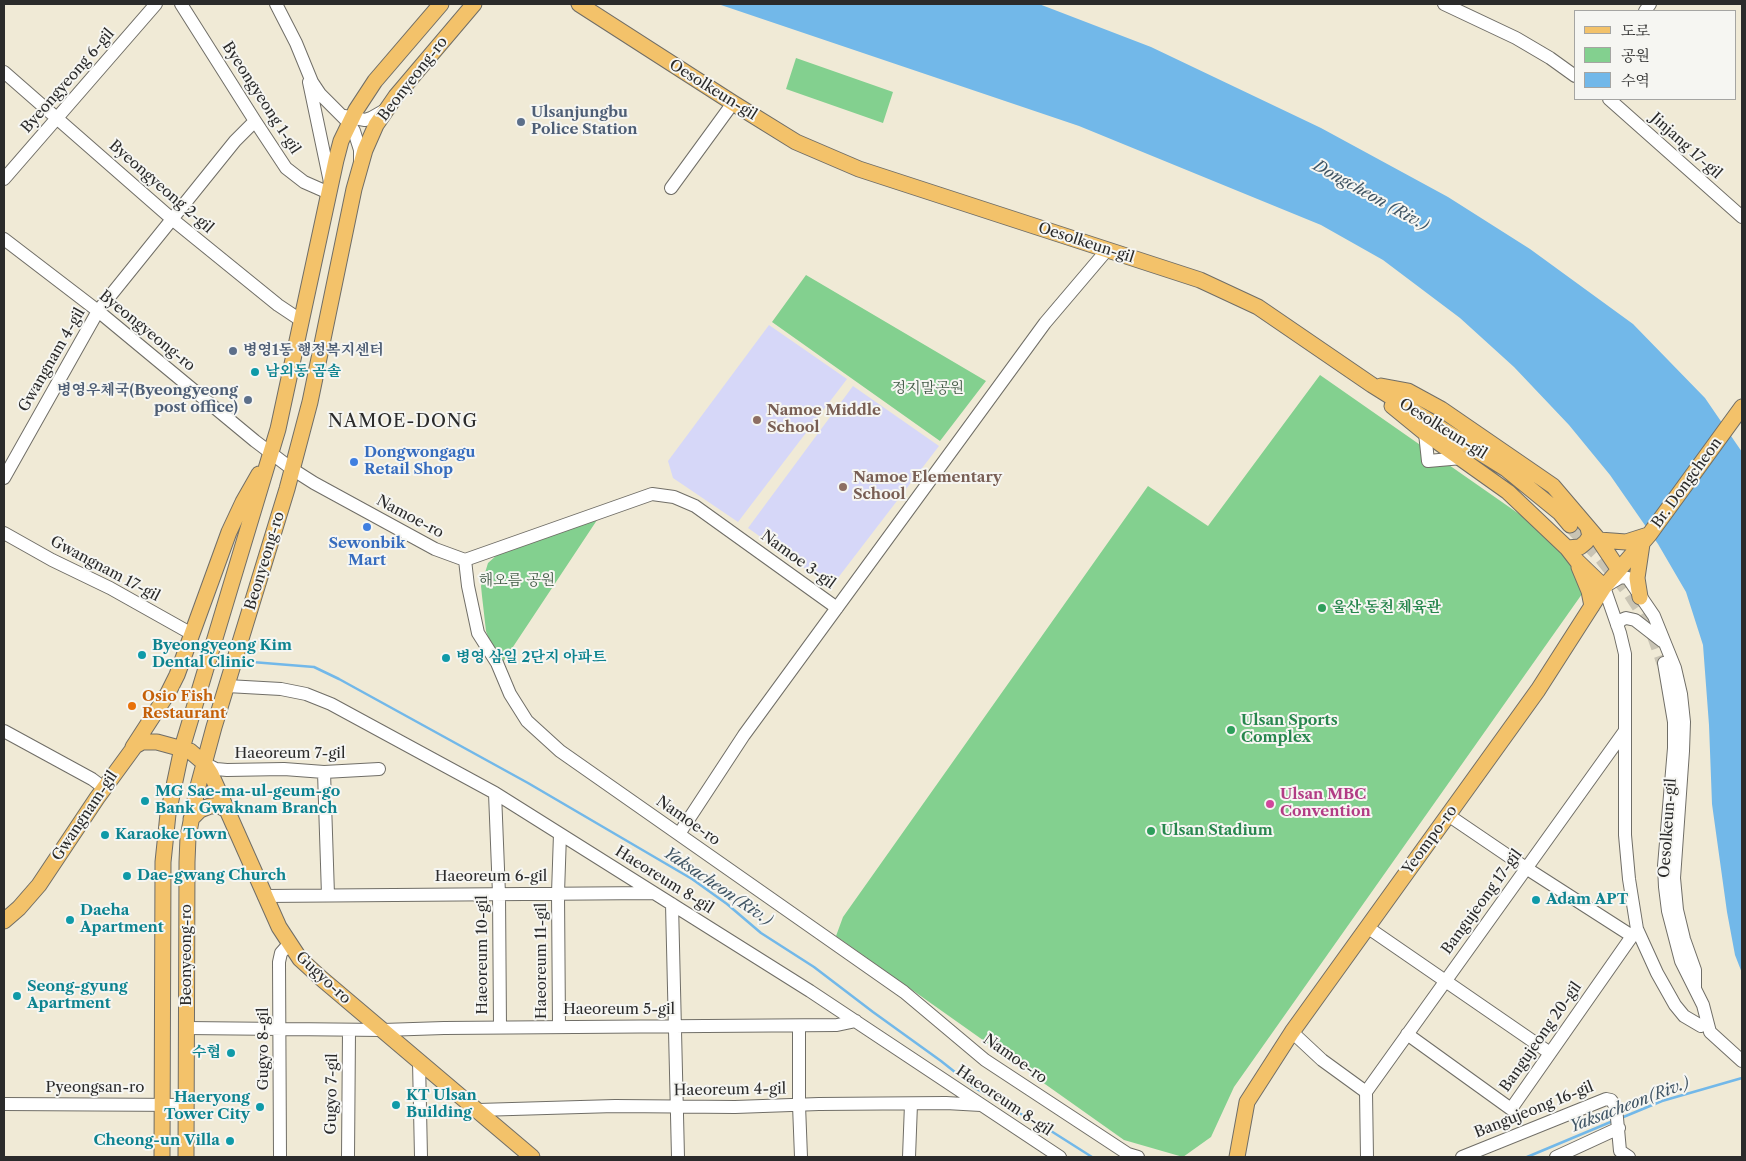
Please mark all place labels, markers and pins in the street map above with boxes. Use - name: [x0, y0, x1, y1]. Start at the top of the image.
- place label: Ulsanjungbu Police Station: [531, 104, 638, 139]
- marker: Ulsanjungbu Police Station: [515, 116, 527, 128]
- place label: 병영1동 행정복지센터: [243, 342, 384, 360]
- marker: 병영1동 행정복지센터: [227, 345, 239, 357]
- place label: 남외동 곰솔: [265, 363, 341, 381]
- marker: 남외동 곰솔: [249, 366, 261, 378]
- place label: 병영우체국(Byeongyeong post office): [57, 382, 238, 417]
- marker: 병영우체국(Byeongyeong post office): [242, 394, 254, 406]
- place label: Namoe Middle School: [767, 402, 881, 437]
- marker: Namoe Middle School: [751, 414, 763, 426]
- place label: Dongwongagu Retail Shop: [364, 444, 475, 479]
- marker: Dongwongagu Retail Shop: [348, 456, 360, 468]
- place label: Namoe Elementary School: [853, 469, 1002, 504]
- marker: Namoe Elementary School: [837, 481, 849, 493]
- marker: Sewonbik Mart: [361, 521, 373, 533]
- place label: Sewonbik Mart: [328, 535, 406, 570]
- place label: 울산 동천 체육관: [1332, 599, 1441, 617]
- marker: 울산 동천 체육관: [1316, 602, 1328, 614]
- place label: Byeongyeong Kim Dental Clinic: [152, 637, 292, 672]
- marker: Byeongyeong Kim Dental Clinic: [136, 649, 148, 661]
- place label: 병영 삼일 2단지 아파트: [456, 649, 607, 667]
- marker: 병영 삼일 2단지 아파트: [440, 652, 452, 664]
- place label: Osio Fish Restaurant: [142, 688, 226, 723]
- marker: Osio Fish Restaurant: [126, 700, 138, 712]
- place label: Ulsan Sports Complex: [1241, 712, 1338, 747]
- marker: Ulsan Sports Complex: [1225, 724, 1237, 736]
- place label: MG Sae-ma-ul-geum-go Bank Gwaknam Branch: [155, 783, 340, 818]
- place label: Ulsan MBC Convention: [1280, 786, 1371, 821]
- marker: MG Sae-ma-ul-geum-go Bank Gwaknam Branch: [139, 795, 151, 807]
- marker: Ulsan MBC Convention: [1264, 798, 1276, 810]
- place label: Ulsan Stadium: [1161, 822, 1273, 840]
- marker: Ulsan Stadium: [1145, 825, 1157, 837]
- place label: Karaoke Town: [115, 826, 227, 844]
- marker: Karaoke Town: [99, 829, 111, 841]
- place label: Dae-gwang Church: [137, 867, 286, 885]
- marker: Dae-gwang Church: [121, 870, 133, 882]
- place label: Adam APT: [1546, 891, 1628, 909]
- marker: Adam APT: [1530, 894, 1542, 906]
- place label: Daeha Apartment: [80, 902, 164, 937]
- marker: Daeha Apartment: [64, 914, 76, 926]
- place label: Seong-gyung Apartment: [27, 978, 128, 1013]
- marker: Seong-gyung Apartment: [11, 990, 23, 1002]
- place label: 수협: [192, 1044, 221, 1062]
- marker: 수협: [225, 1047, 237, 1059]
- place label: KT Ulsan Building: [406, 1087, 477, 1122]
- place label: Haeryong Tower City: [164, 1089, 250, 1124]
- marker: KT Ulsan Building: [390, 1099, 402, 1111]
- marker: Haeryong Tower City: [254, 1101, 266, 1113]
- place label: Cheong-un Villa: [94, 1132, 220, 1150]
- marker: Cheong-un Villa: [224, 1135, 236, 1147]

